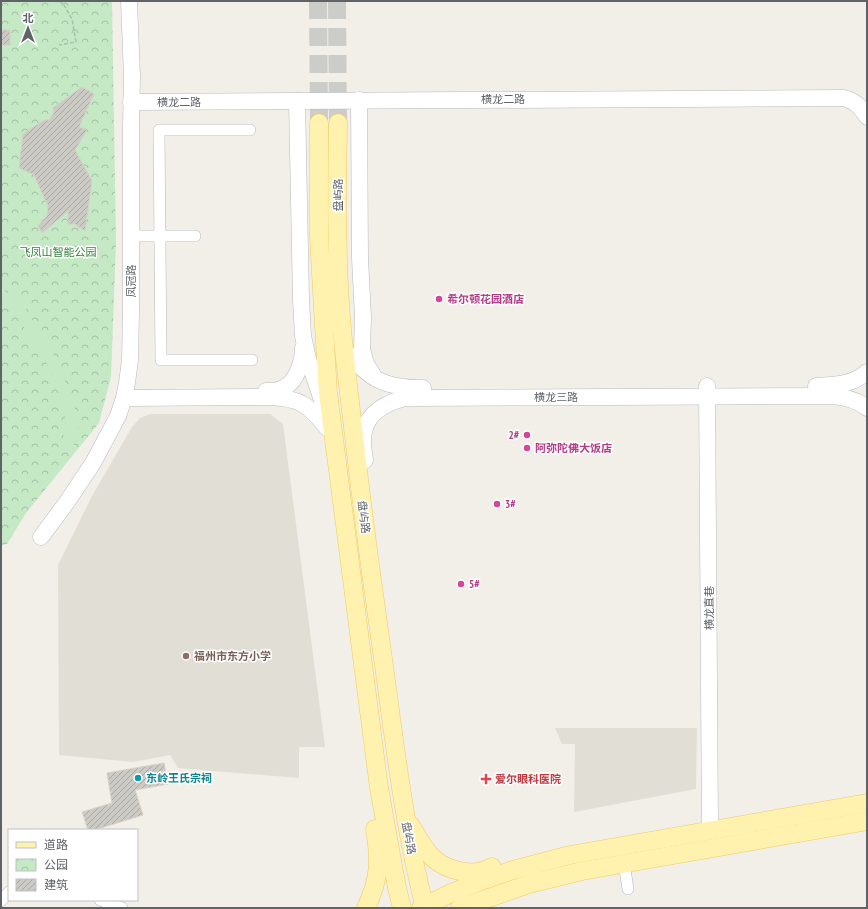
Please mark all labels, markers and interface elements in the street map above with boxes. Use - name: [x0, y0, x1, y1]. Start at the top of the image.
- north arrow: [8, 8, 48, 48]
- text: 北: [23, 11, 34, 25]
- street label: 横龙二路: [481, 92, 525, 106]
- street label: 横龙二路: [157, 95, 201, 109]
- street label: 盘屿路: [331, 179, 345, 212]
- park label: 飞凤山智能公园: [20, 245, 97, 259]
- street label: 凤冠路: [124, 265, 138, 298]
- place label: 希尔顿花园酒店: [447, 292, 524, 306]
- marker: 希尔顿花园酒店: [434, 294, 444, 304]
- street label: 横龙三路: [534, 390, 578, 404]
- place label: 2#: [508, 428, 520, 442]
- marker: 2#: [522, 430, 532, 440]
- place label: 阿弥陀佛大饭店: [535, 441, 612, 455]
- marker: 阿弥陀佛大饭店: [522, 443, 532, 453]
- place label: 3#: [505, 497, 516, 511]
- marker: 3#: [492, 499, 502, 509]
- street label: 盘屿路: [355, 500, 373, 534]
- place label: 5#: [469, 577, 480, 591]
- marker: 5#: [456, 579, 466, 589]
- street label: 横龙直巷: [702, 586, 716, 630]
- place label: 福州市东方小学: [194, 649, 271, 663]
- marker: 福州市东方小学: [181, 651, 191, 661]
- place label: 东岭王氏宗祠: [146, 771, 212, 785]
- place label: 爱尔眼科医院: [495, 772, 561, 786]
- marker: 东岭王氏宗祠: [133, 773, 143, 783]
- marker: 爱尔眼科医院: [480, 773, 492, 785]
- street label: 盘屿路: [399, 820, 419, 856]
- legend: [8, 829, 138, 901]
- text: 道路: [44, 837, 68, 852]
- text: 公园: [44, 857, 68, 872]
- text: 建筑: [44, 877, 68, 892]

